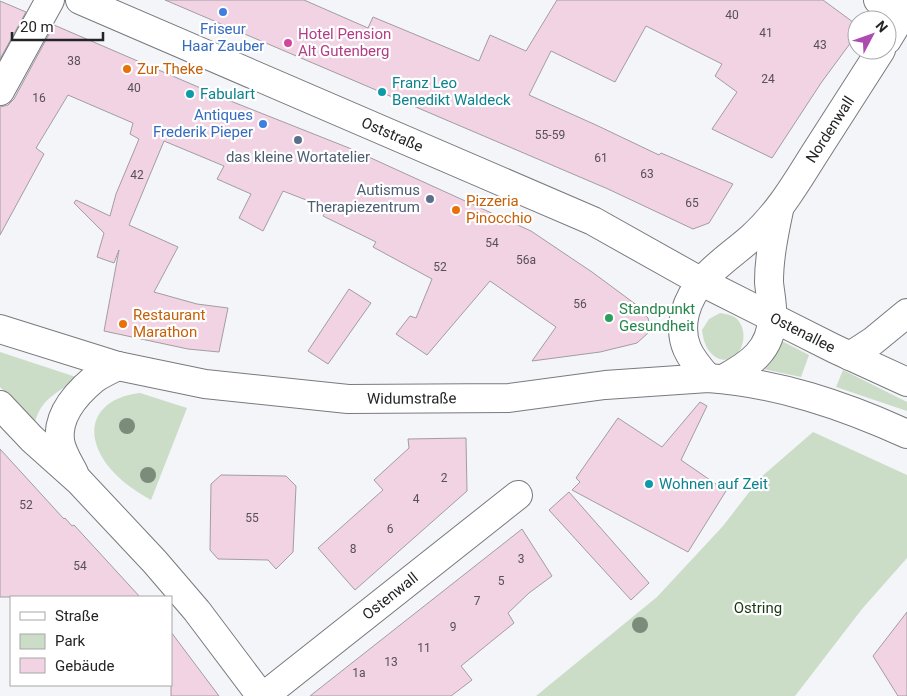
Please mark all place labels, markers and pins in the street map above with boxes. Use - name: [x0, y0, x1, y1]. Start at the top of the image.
- marker: Friseur Haar Zauber: [217, 6, 229, 18]
- place label: Friseur Haar Zauber: [182, 20, 264, 55]
- place label: Hotel Pension Alt Gutenberg: [298, 25, 391, 60]
- marker: Hotel Pension Alt Gutenberg: [282, 37, 294, 49]
- place label: Zur Theke: [137, 60, 203, 78]
- marker: Zur Theke: [121, 63, 133, 75]
- place label: Franz Leo Benedikt Waldeck: [392, 74, 511, 109]
- place label: Fabulart: [200, 85, 255, 103]
- marker: Franz Leo Benedikt Waldeck: [376, 86, 388, 98]
- marker: Fabulart: [184, 88, 196, 100]
- place label: Antiques Frederik Pieper: [153, 106, 253, 141]
- marker: Antiques Frederik Pieper: [257, 118, 269, 130]
- marker: das kleine Wortatelier: [292, 134, 304, 146]
- place label: das kleine Wortatelier: [226, 148, 370, 166]
- place label: Autismus Therapiezentrum: [307, 181, 420, 216]
- place label: Pizzeria Pinocchio: [466, 192, 532, 227]
- marker: Autismus Therapiezentrum: [424, 193, 436, 205]
- marker: Pizzeria Pinocchio: [450, 204, 462, 216]
- place label: Standpunkt Gesundheit: [619, 300, 695, 335]
- place label: Restaurant Marathon: [133, 306, 206, 341]
- marker: Standpunkt Gesundheit: [603, 312, 615, 324]
- marker: Restaurant Marathon: [117, 318, 129, 330]
- place label: Wohnen auf Zeit: [659, 475, 768, 493]
- marker: Wohnen auf Zeit: [643, 478, 655, 490]

